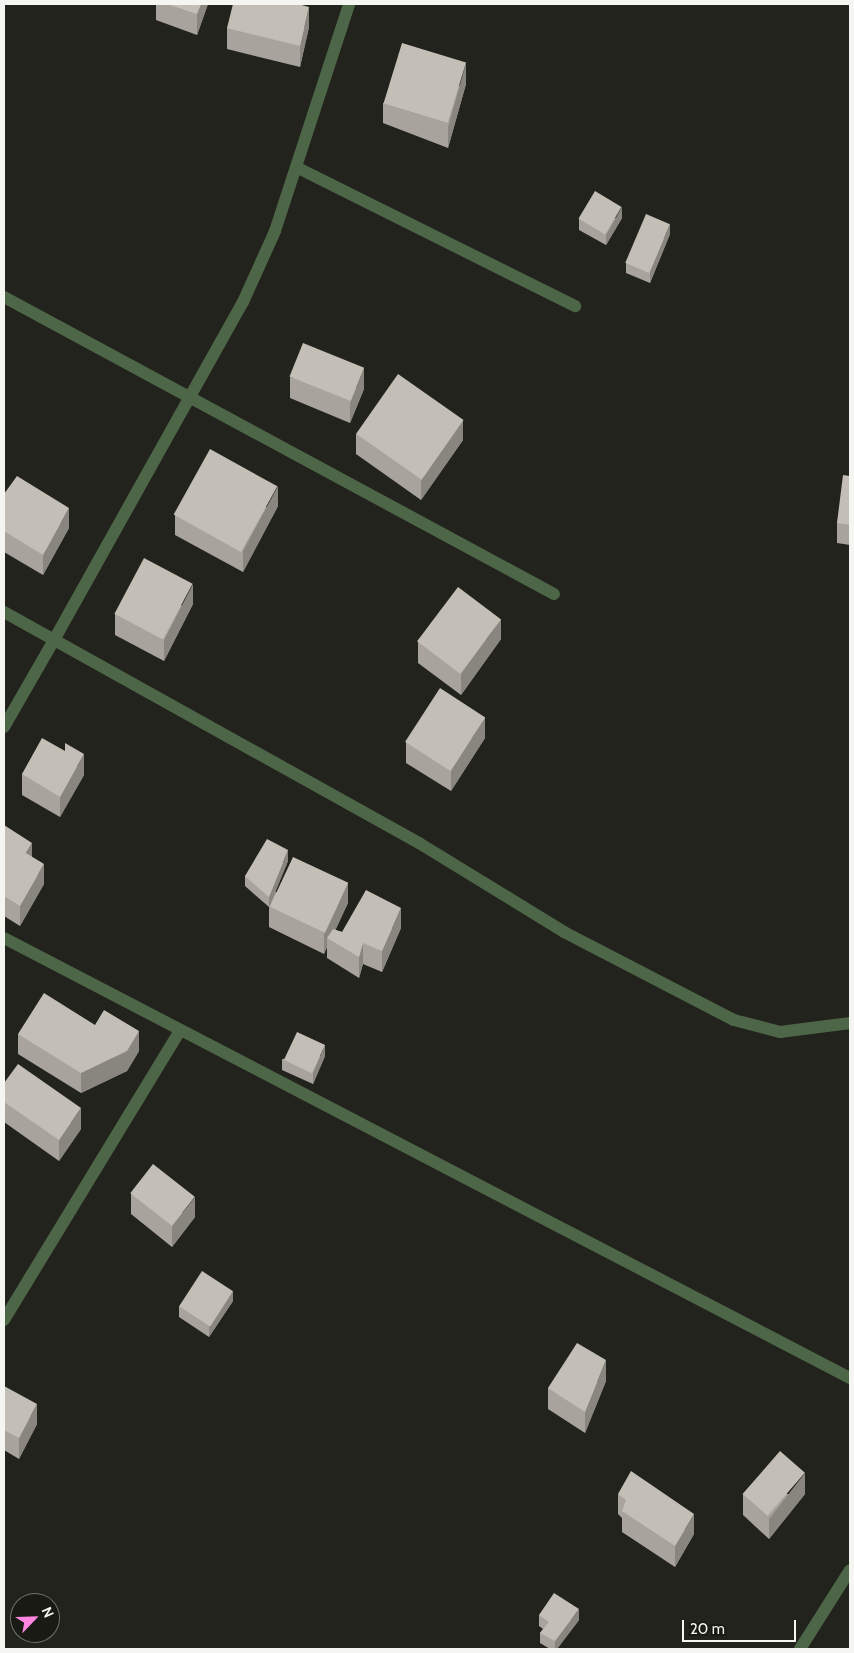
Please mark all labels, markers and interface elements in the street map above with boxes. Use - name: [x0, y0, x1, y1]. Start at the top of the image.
- north arrow: [10, 1593, 60, 1643]
- text: N: [38, 1604, 58, 1620]
- scale bar: [684, 1610, 798, 1642]
- text: 20 m: [690, 1620, 725, 1638]

